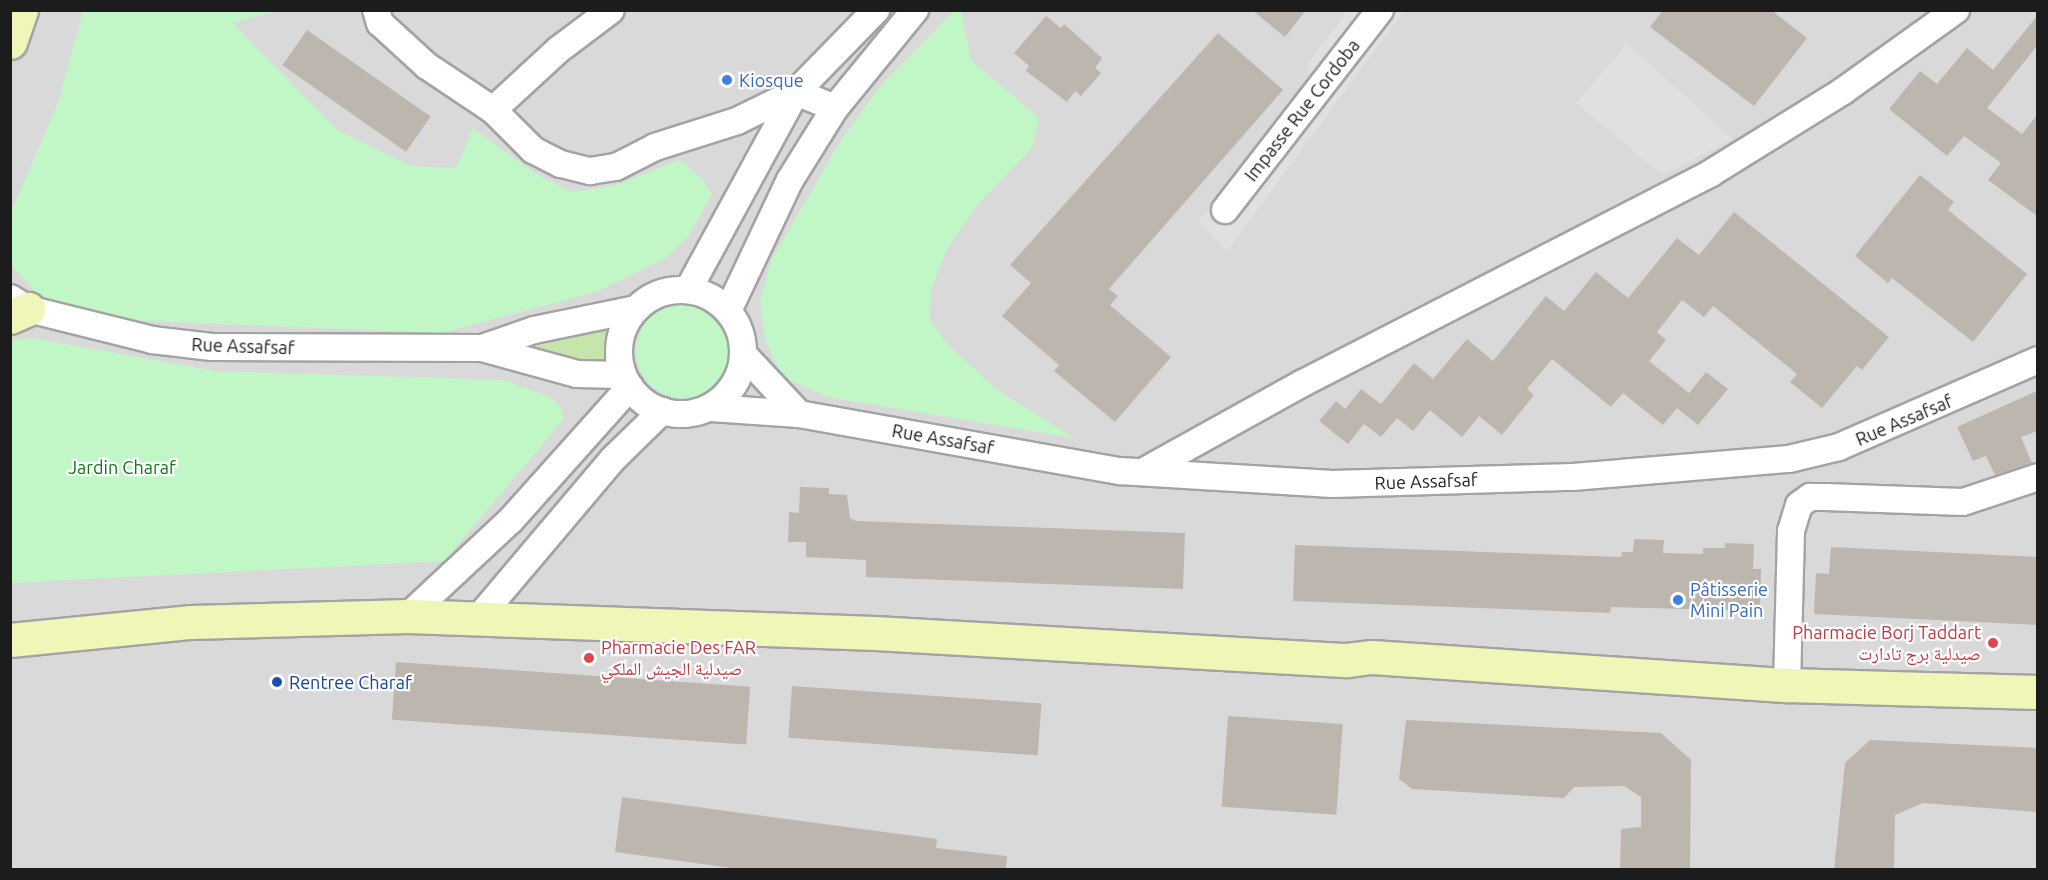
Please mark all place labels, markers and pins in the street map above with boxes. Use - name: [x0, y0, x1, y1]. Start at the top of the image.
- place label: Kiosque: [739, 69, 804, 91]
- marker: Kiosque: [720, 73, 734, 87]
- place label: Pâtisserie Mini Pain: [1690, 579, 1768, 622]
- marker: Pâtisserie Mini Pain: [1671, 593, 1685, 607]
- place label: Pharmacie Borj Taddart صيدلية برج تادارت: [1792, 622, 1981, 664]
- marker: Pharmacie Borj Taddart صيدلية برج تادارت: [1986, 636, 2000, 650]
- place label: Pharmacie Des FAR صيدلية الجيش الملكي: [601, 637, 756, 680]
- marker: Pharmacie Des FAR صيدلية الجيش الملكي: [582, 651, 596, 665]
- place label: Rentree Charaf: [289, 671, 412, 693]
- marker: Rentree Charaf: [270, 675, 284, 689]

